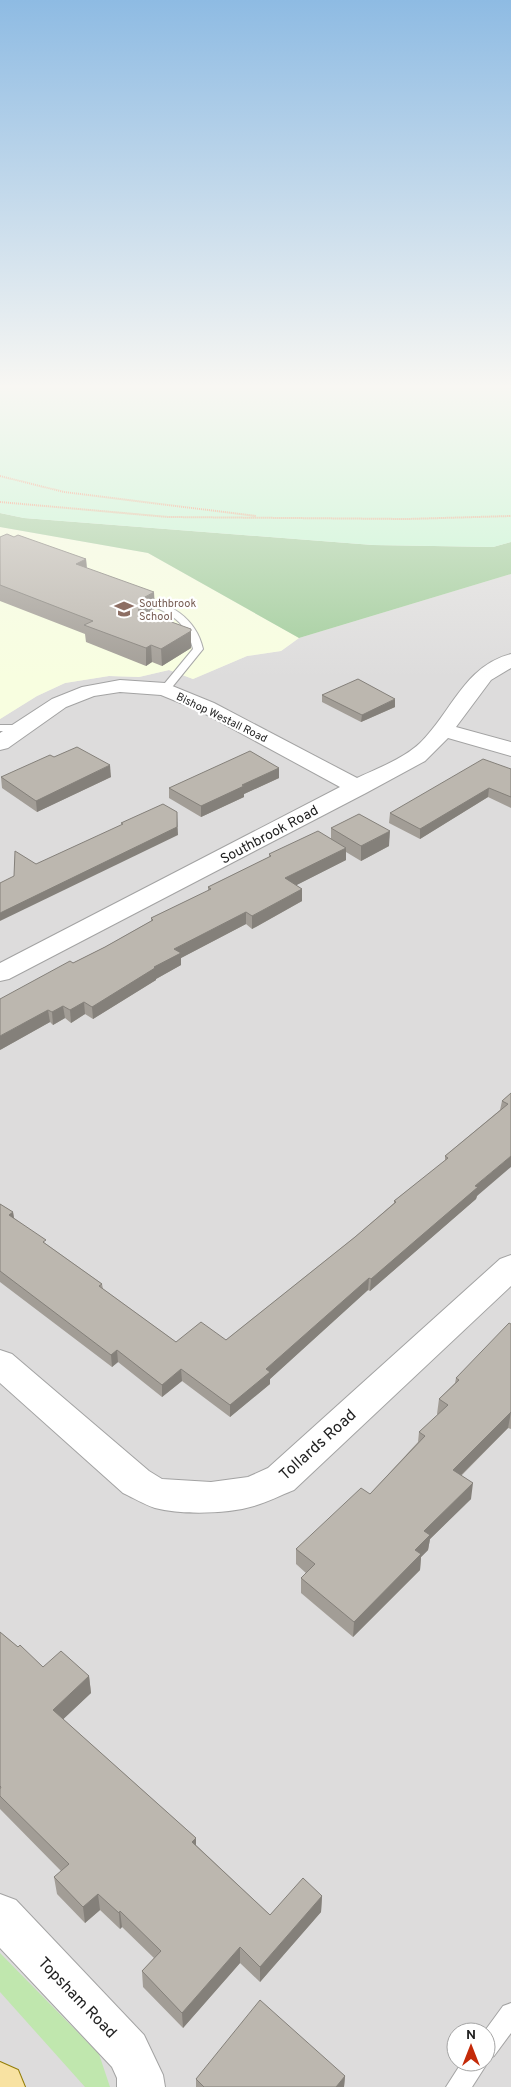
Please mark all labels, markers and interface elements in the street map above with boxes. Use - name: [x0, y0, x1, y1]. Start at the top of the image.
- place label: Southbrook School: [139, 597, 196, 624]
- school or university icon: Southbrook School: [113, 598, 135, 620]
- street label: Bishop Westall Road: [174, 690, 269, 746]
- street label: Southbrook Road: [218, 802, 322, 868]
- street label: Tollards Road: [276, 1406, 361, 1485]
- street label: Topsham Road: [33, 1954, 120, 2043]
- north arrow: [446, 2022, 496, 2072]
- text: N: [466, 2027, 476, 2044]

